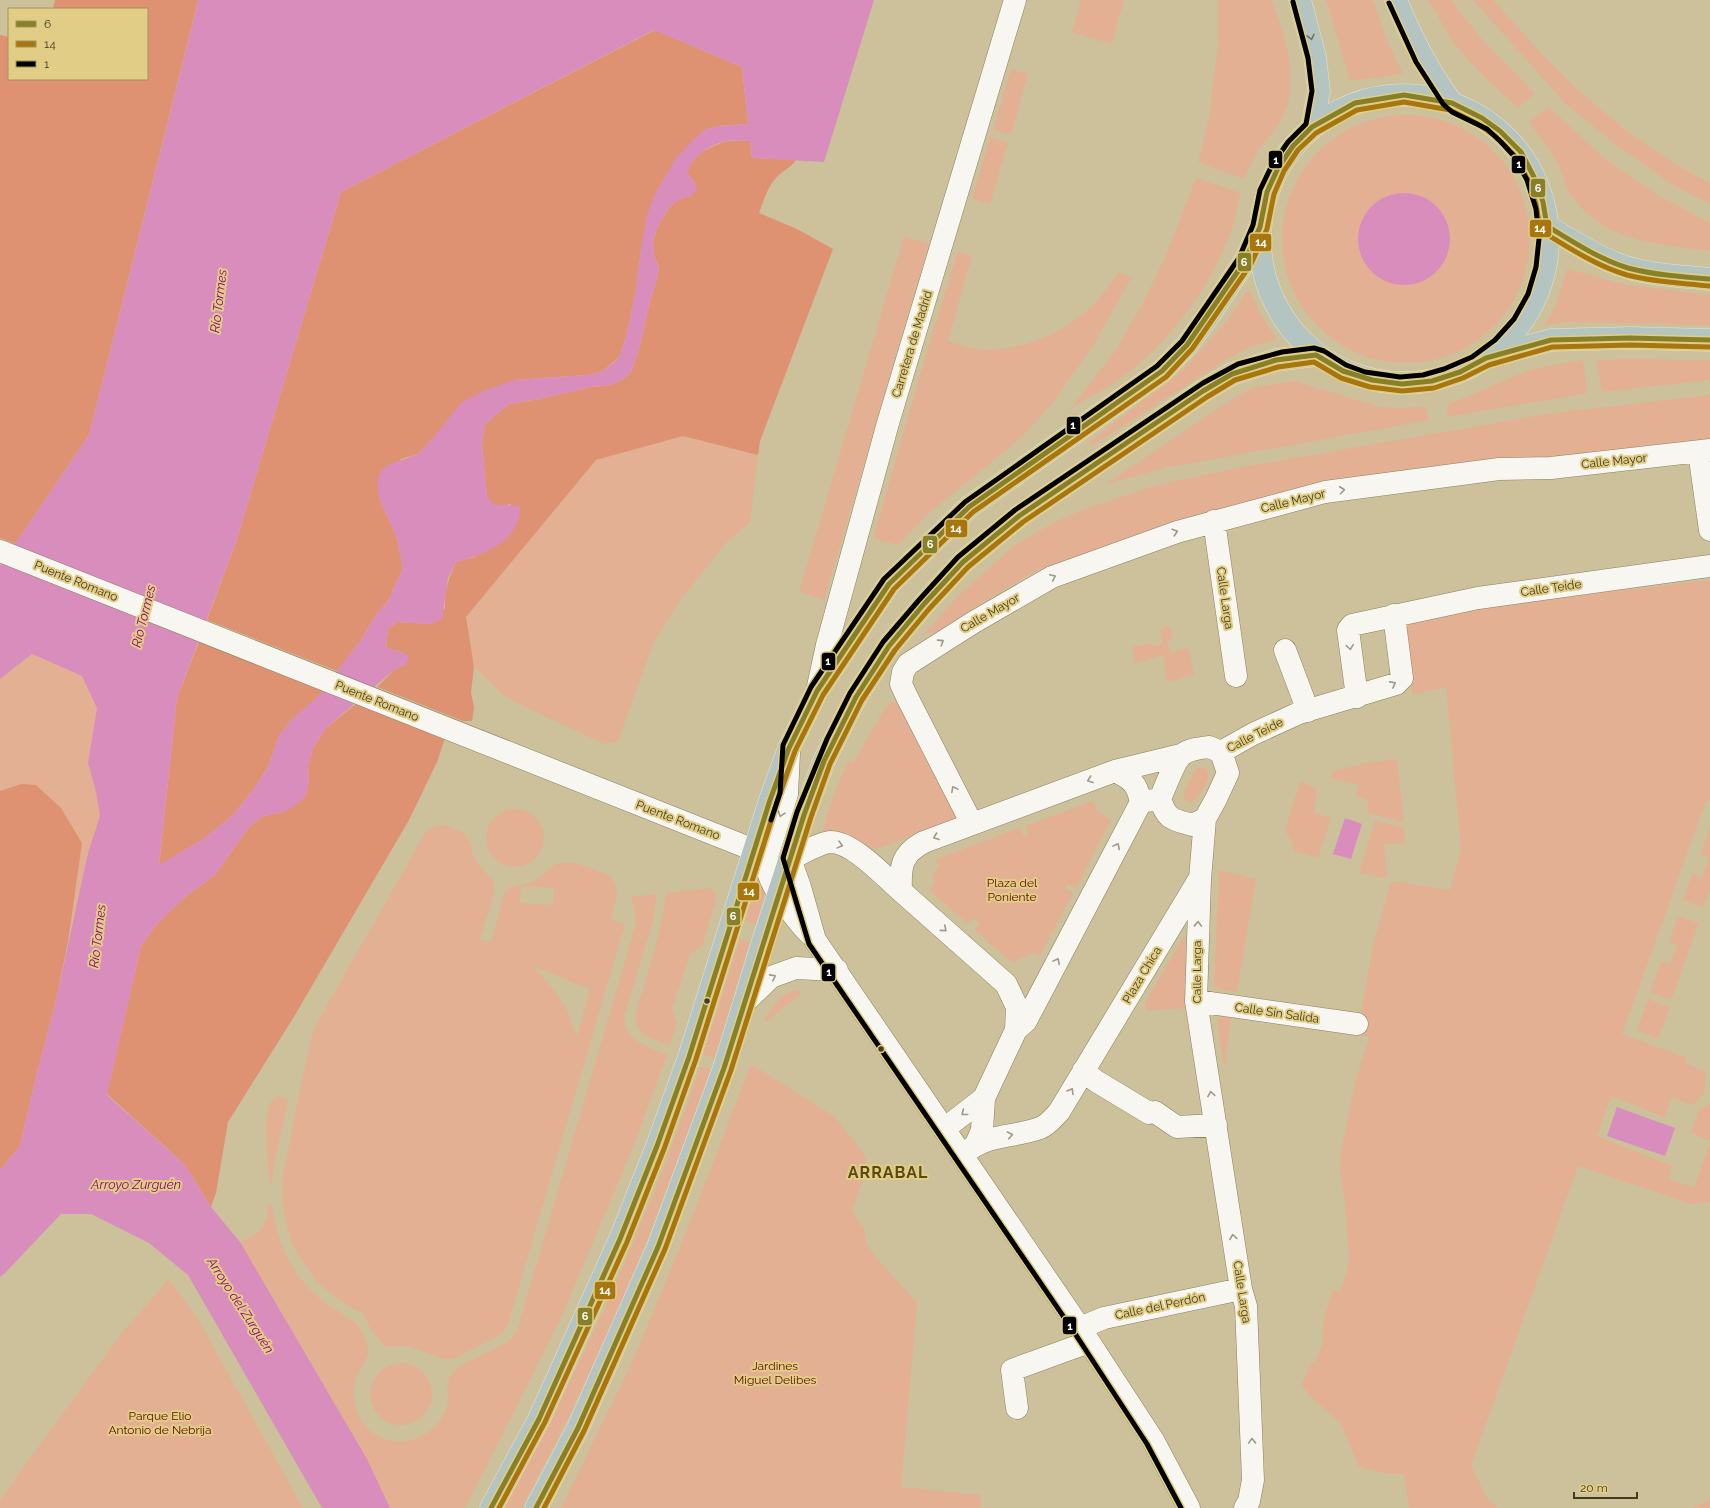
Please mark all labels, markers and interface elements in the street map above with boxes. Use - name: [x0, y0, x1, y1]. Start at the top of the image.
- legend: [8, 8, 148, 80]
- text: 6: [44, 17, 51, 31]
- one-way arrow: [1306, 34, 1315, 41]
- text: 14: [44, 37, 56, 51]
- text: 1: [44, 57, 49, 71]
- line badge: 1: [1268, 150, 1283, 169]
- text: 1: [1273, 154, 1279, 167]
- line badge: 1: [1511, 155, 1526, 174]
- text: 1: [1516, 158, 1522, 171]
- line badge: 6: [1530, 178, 1546, 198]
- text: 6: [1535, 182, 1542, 195]
- line badge: 14: [1529, 219, 1552, 238]
- text: 14: [1534, 222, 1546, 235]
- line badge: 14: [1249, 233, 1272, 252]
- text: 14: [1255, 236, 1267, 249]
- line badge: 6: [1237, 252, 1252, 272]
- text: 6: [1241, 256, 1248, 269]
- water label: Río Tormes: [207, 269, 230, 334]
- street label: Carretera de Madrid: [889, 289, 935, 399]
- line badge: 1: [1066, 416, 1081, 435]
- text: 1: [1070, 419, 1076, 432]
- street label: Calle Mayor: [1581, 451, 1648, 471]
- street label: Calle Mayor: [1259, 486, 1327, 516]
- one-way arrow: [1339, 486, 1345, 495]
- line badge: 14: [945, 519, 968, 538]
- text: 14: [950, 522, 962, 535]
- one-way arrow: [1172, 528, 1179, 537]
- line badge: 6: [922, 535, 938, 554]
- text: 6: [927, 538, 934, 551]
- street label: Puente Romano: [32, 558, 120, 604]
- street label: Calle Larga: [1214, 566, 1236, 630]
- one-way arrow: [1049, 574, 1057, 582]
- street label: Calle Teide: [1520, 577, 1582, 599]
- water label: Río Tormes: [128, 583, 158, 649]
- street label: Calle Mayor: [958, 590, 1023, 636]
- one-way arrow: [937, 639, 944, 647]
- one-way arrow: [1345, 644, 1354, 650]
- line badge: 1: [821, 652, 836, 671]
- text: 1: [825, 655, 831, 668]
- street label: Puente Romano: [333, 678, 421, 724]
- one-way arrow: [1389, 681, 1396, 689]
- street label: Calle Teide: [1225, 715, 1285, 755]
- one-way arrow: [1086, 776, 1093, 784]
- one-way arrow: [952, 786, 959, 793]
- street label: Puente Romano: [634, 798, 722, 842]
- one-way arrow: [777, 810, 786, 817]
- one-way arrow: [932, 832, 939, 841]
- one-way arrow: [837, 840, 843, 848]
- one-way arrow: [1113, 843, 1120, 850]
- park label: Plaza del Poniente: [987, 876, 1038, 904]
- line badge: 14: [737, 882, 760, 901]
- text: 14: [743, 885, 755, 898]
- water label: Río Tormes: [86, 904, 109, 969]
- line badge: 6: [726, 907, 741, 926]
- text: 6: [730, 910, 737, 923]
- one-way arrow: [1193, 921, 1202, 927]
- one-way arrow: [940, 924, 947, 931]
- street label: Calle Larga: [1190, 941, 1204, 1003]
- street label: Plaza Chica: [1120, 944, 1164, 1006]
- one-way arrow: [1053, 958, 1060, 965]
- line badge: 1: [821, 963, 836, 982]
- text: 1: [826, 966, 832, 979]
- one-way arrow: [769, 974, 776, 982]
- unlabelled marker: [702, 996, 712, 1006]
- street label: Calle Sin Salida: [1234, 1000, 1320, 1026]
- unlabelled marker: [876, 1044, 886, 1054]
- one-way arrow: [1067, 1088, 1074, 1095]
- one-way arrow: [1207, 1091, 1216, 1097]
- one-way arrow: [961, 1109, 968, 1116]
- one-way arrow: [1007, 1132, 1013, 1140]
- district label: ARRABAL: [848, 1163, 928, 1182]
- water label: Arroyo Zurguén: [90, 1177, 181, 1192]
- one-way arrow: [1229, 1234, 1238, 1240]
- water label: Arroyo del Zurguén: [204, 1254, 277, 1356]
- street label: Calle Larga: [1230, 1260, 1254, 1324]
- line badge: 14: [594, 1281, 616, 1300]
- text: 14: [599, 1284, 611, 1297]
- street label: Calle del Perdón: [1114, 1290, 1206, 1322]
- line badge: 6: [577, 1307, 593, 1326]
- text: 6: [582, 1310, 589, 1323]
- line badge: 1: [1062, 1316, 1077, 1335]
- text: 1: [1067, 1320, 1073, 1333]
- park label: Jardines Miguel Delibes: [734, 1359, 816, 1387]
- park label: Parque Elio Antonio de Nebrija: [108, 1409, 212, 1437]
- one-way arrow: [1248, 1438, 1256, 1444]
- scale bar: [1574, 1474, 1637, 1500]
- text: 20 m: [1580, 1481, 1608, 1495]

